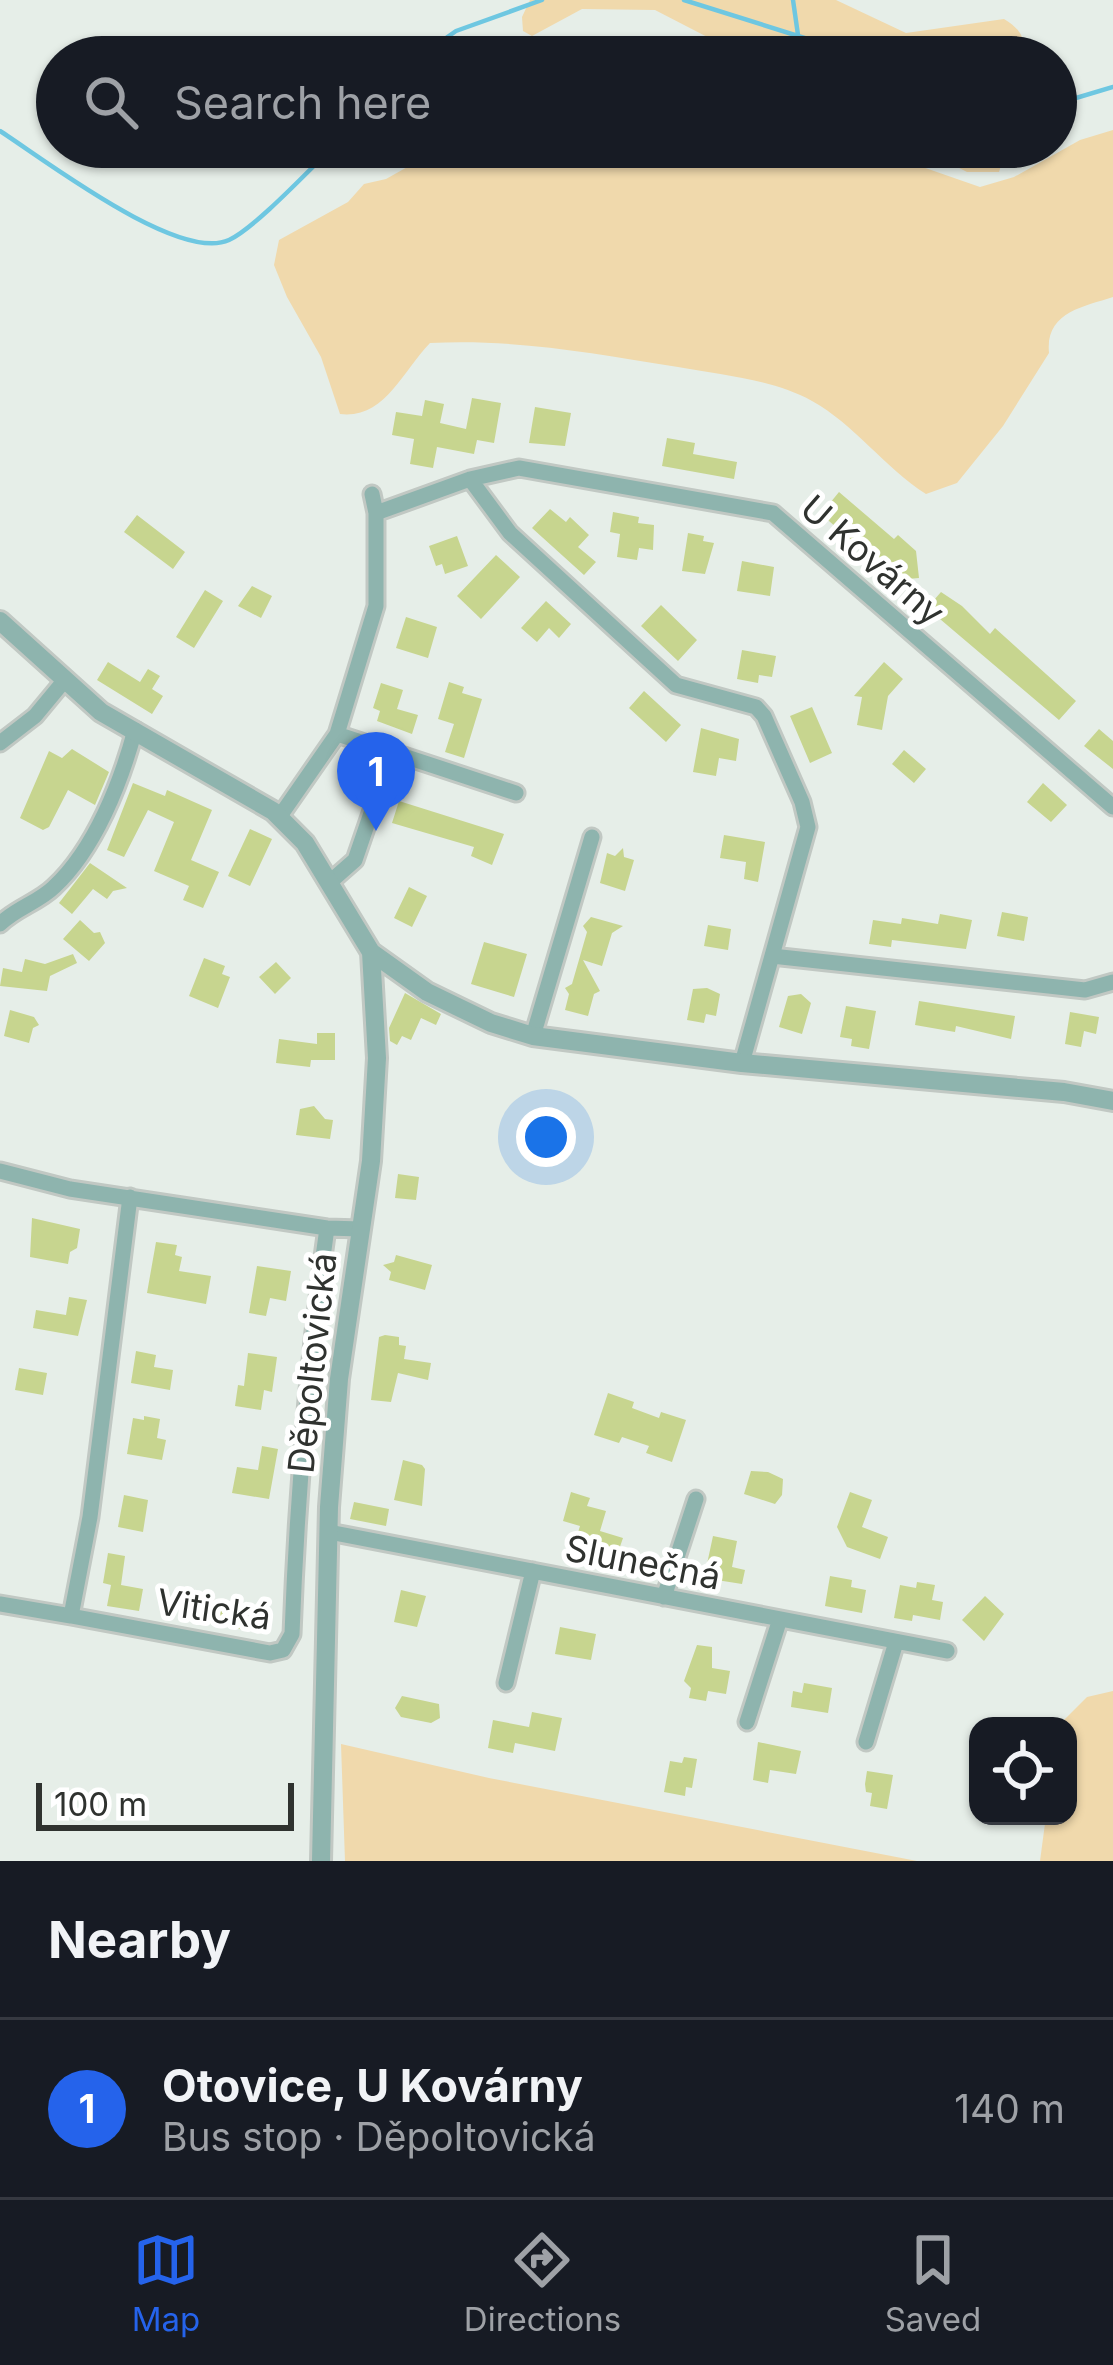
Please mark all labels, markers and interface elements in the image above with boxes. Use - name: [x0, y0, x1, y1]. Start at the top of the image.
- search box: [36, 36, 1077, 168]
- icon: search: [78, 69, 144, 135]
- text: Search here: [174, 75, 431, 130]
- street label: U Kovárny: [792, 486, 954, 634]
- pin: 1: [337, 732, 415, 831]
- your location: [516, 1107, 576, 1167]
- street label: Děpoltovická: [279, 1250, 345, 1476]
- street label: Slunečná: [562, 1525, 724, 1599]
- street label: Vitická: [154, 1579, 274, 1639]
- map controls: [969, 1717, 1077, 1825]
- button: locate: [969, 1717, 1077, 1825]
- scale bar: [36, 1777, 294, 1830]
- text: 100 m: [54, 1784, 147, 1824]
- text: Nearby: [48, 1909, 231, 1970]
- text: Otovice, U Kovárny: [162, 2058, 583, 2113]
- text: 1: [79, 2085, 95, 2132]
- text: 140 m: [954, 2085, 1065, 2132]
- text: Bus stop · Děpoltovická: [162, 2113, 596, 2160]
- tab: Map: [132, 2227, 200, 2339]
- tab: Directions: [464, 2227, 621, 2339]
- tab: Saved: [885, 2227, 981, 2339]

